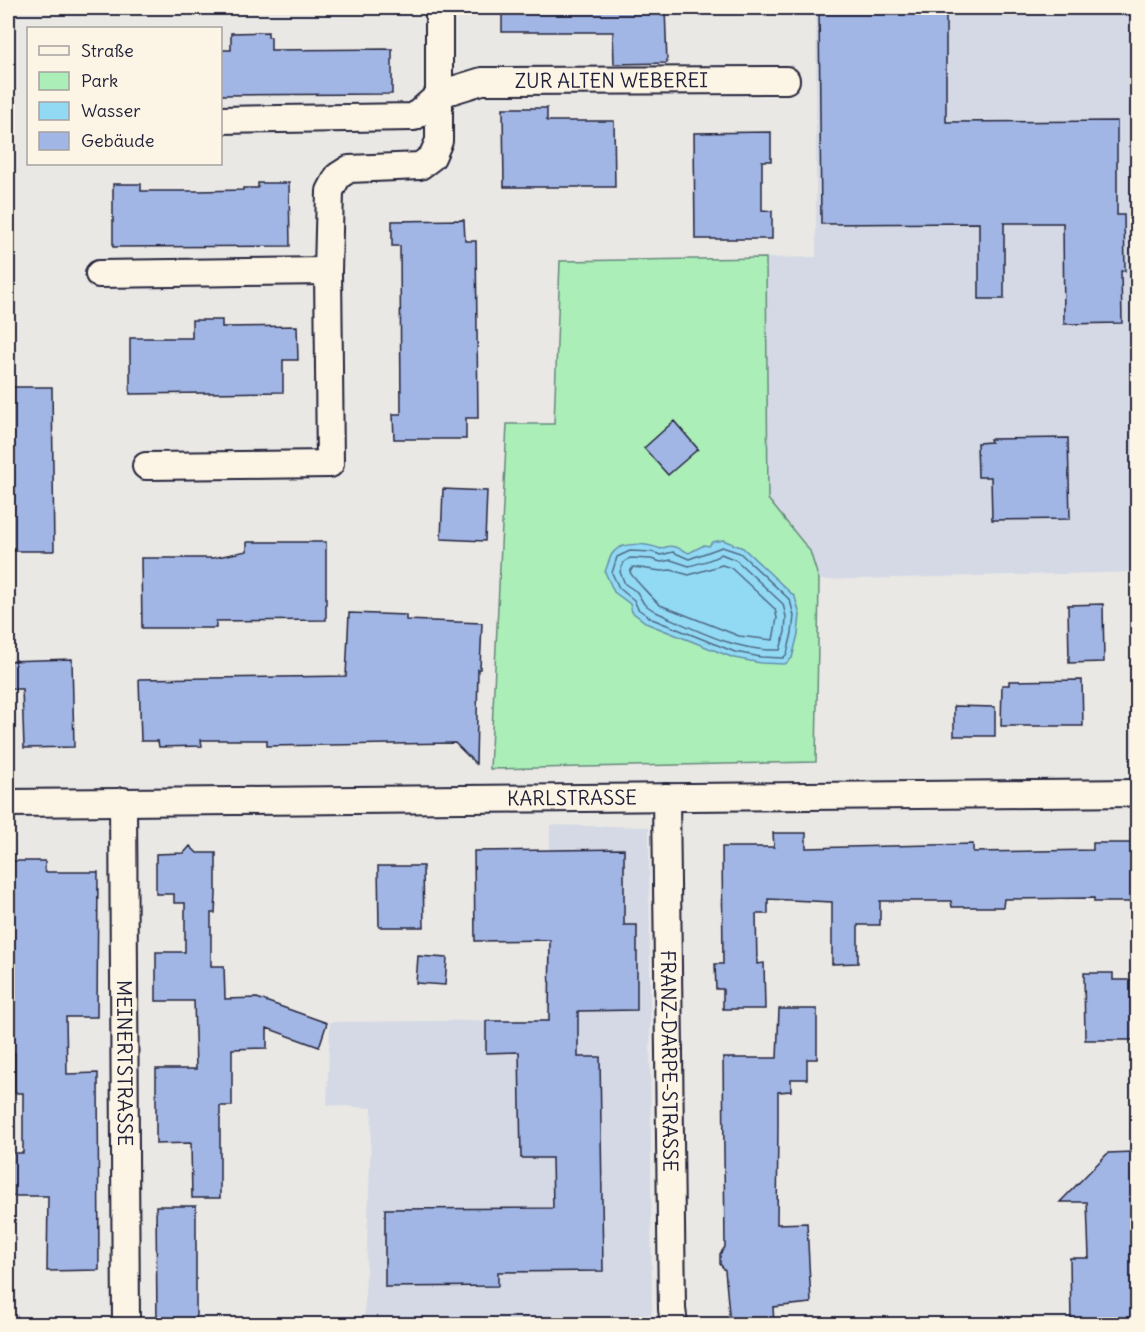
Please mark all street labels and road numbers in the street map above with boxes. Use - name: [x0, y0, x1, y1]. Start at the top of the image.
- street label: ZUR ALTEN WEBEREI: [515, 67, 708, 93]
- street label: KARLSTRASSE: [507, 784, 637, 811]
- street label: FRANZ-DARPE-STRASSE: [656, 950, 683, 1172]
- street label: MEINERTSTRASSE: [112, 980, 138, 1146]

